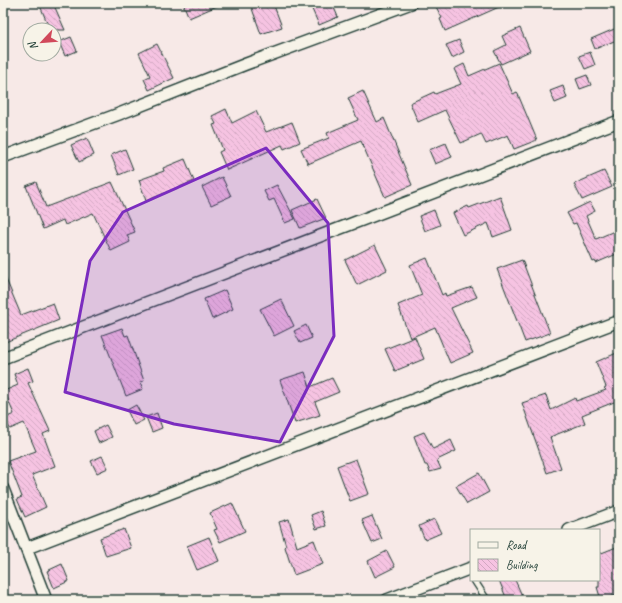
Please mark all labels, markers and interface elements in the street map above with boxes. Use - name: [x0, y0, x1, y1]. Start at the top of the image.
- north arrow: [22, 22, 62, 62]
- text: N: [24, 38, 41, 53]
- legend: [470, 529, 600, 581]
- text: Road: [506, 537, 528, 553]
- text: Building: [506, 557, 538, 573]

